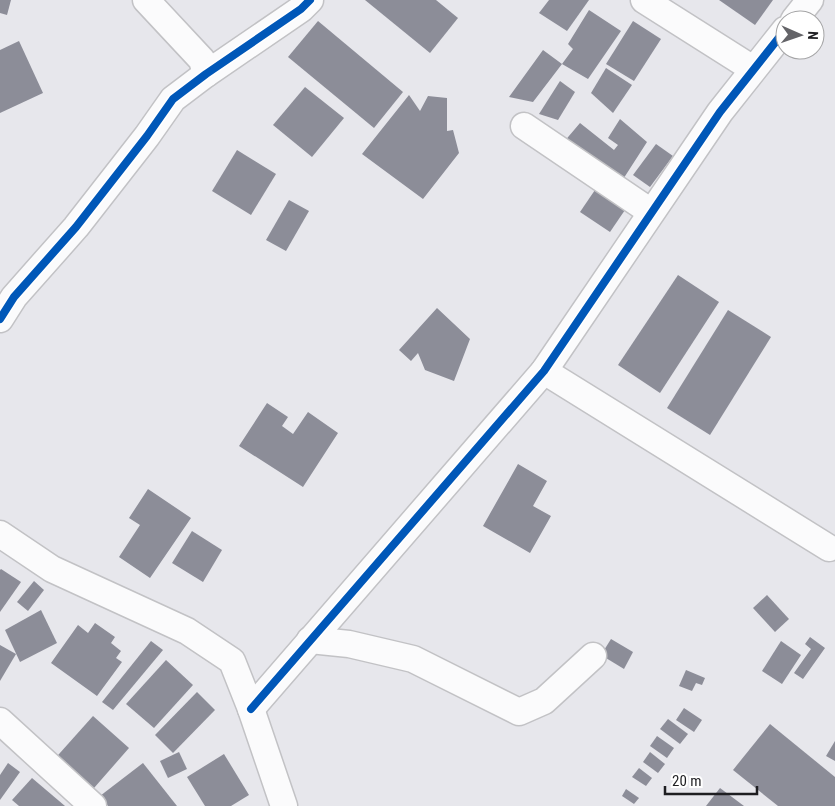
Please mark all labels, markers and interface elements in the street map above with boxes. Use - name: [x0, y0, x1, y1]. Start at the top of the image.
- north arrow: [775, 10, 825, 60]
- text: N: [805, 31, 821, 40]
- scale bar: [665, 764, 758, 796]
- text: 20 m: [672, 772, 702, 790]

